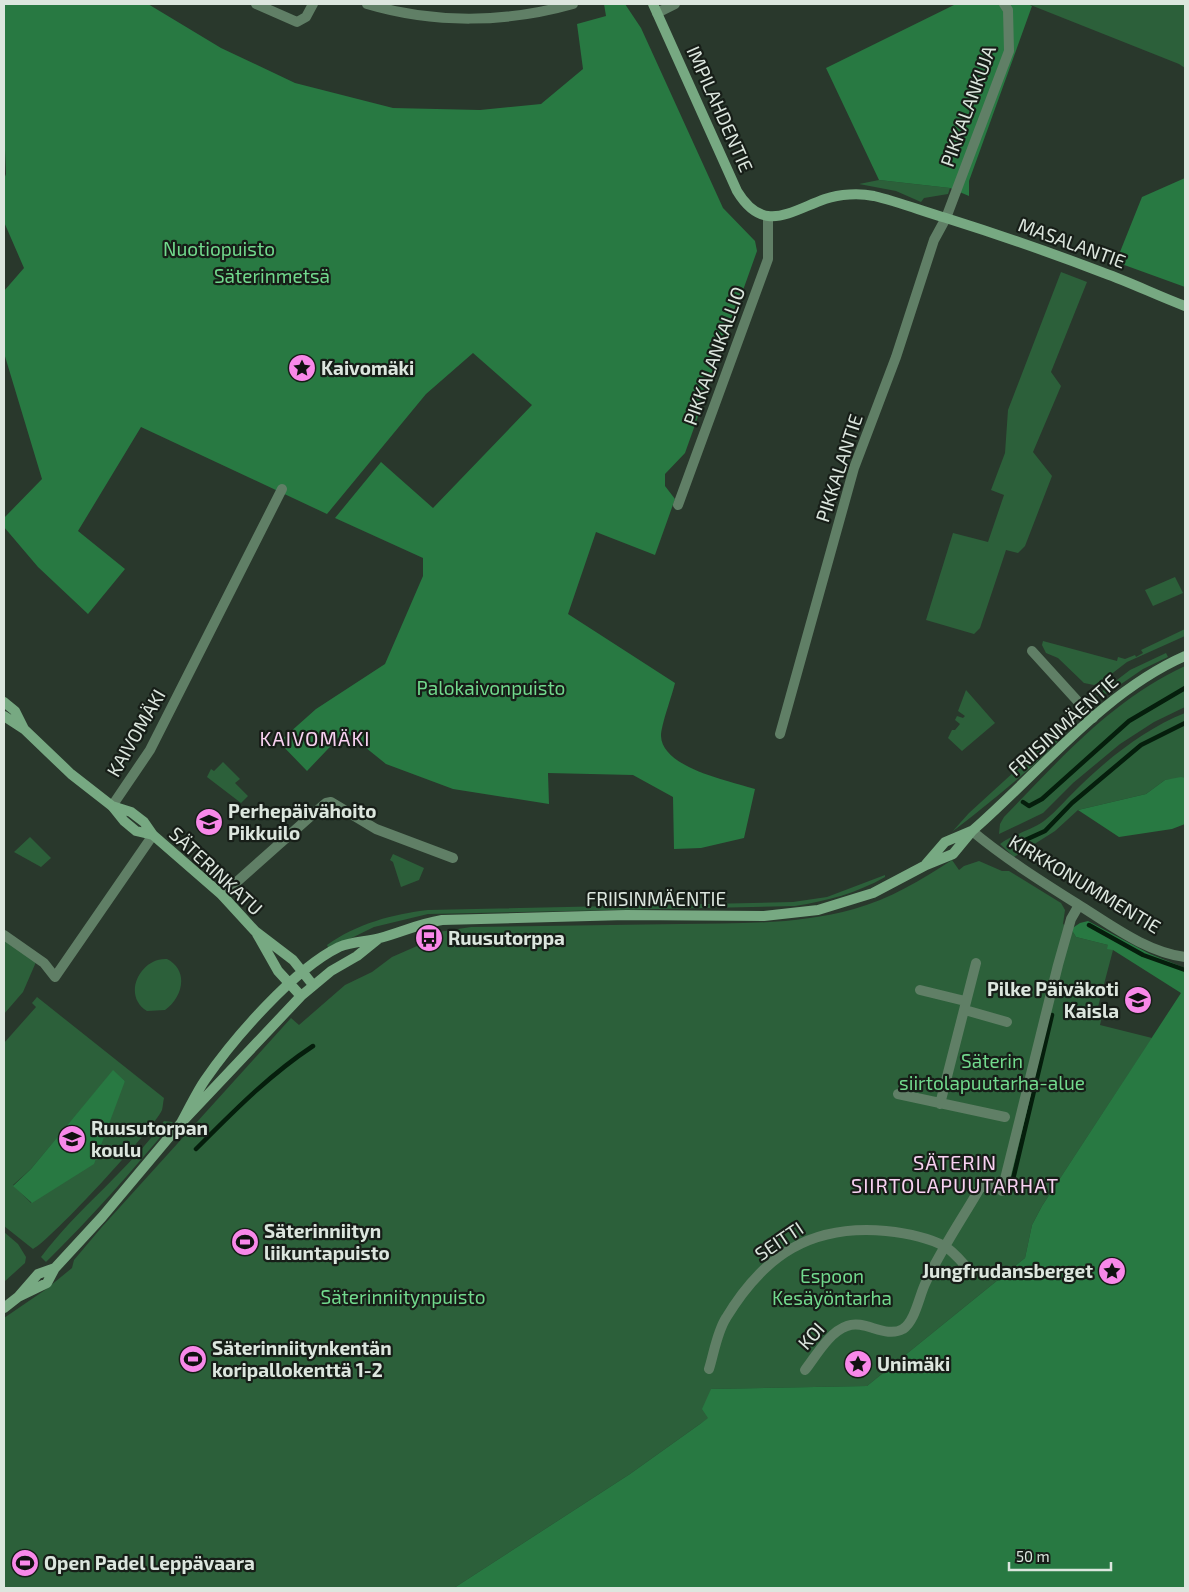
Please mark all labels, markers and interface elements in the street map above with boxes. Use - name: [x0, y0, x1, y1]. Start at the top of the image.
- street label: IMPILAHDENTIE: [682, 42, 759, 175]
- street label: PIKKALANKUJA: [935, 42, 1000, 170]
- street label: MASALANTIE: [1015, 212, 1129, 273]
- park label: Nuotiopuisto: [163, 237, 275, 260]
- park label: Säterinmetsä: [214, 264, 330, 287]
- street label: PIKKALANKALLIO: [678, 283, 749, 428]
- place icon: Kaivomäki: [287, 353, 317, 383]
- place label: Kaivomäki: [321, 356, 414, 379]
- street label: PIKKALANTIE: [810, 411, 867, 525]
- street label: FRIISINMÄENTIE: [1003, 669, 1122, 780]
- park label: Palokaivonpuisto: [417, 676, 565, 699]
- street label: KAIVOMÄKI: [101, 685, 170, 780]
- district label: KAIVOMÄKI: [260, 726, 370, 750]
- place label: Perhepäivähoito Pikkuilo: [228, 799, 376, 844]
- school or university icon: Perhepäivähoito Pikkuilo: [194, 807, 224, 837]
- street label: SÄTERINKATU: [165, 822, 268, 920]
- street label: KIRKKONUMMENTIE: [1005, 829, 1165, 938]
- street label: FRIISINMÄENTIE: [586, 887, 726, 910]
- bus stop icon: Ruusutorppa: [414, 923, 444, 953]
- place label: Ruusutorppa: [448, 926, 565, 949]
- place label: Pilke Päiväkoti Kaisla: [987, 977, 1119, 1022]
- school or university icon: Pilke Päiväkoti Kaisla: [1123, 985, 1153, 1015]
- park label: Säterin siirtolapuutarha-alue: [899, 1049, 1085, 1094]
- place label: Ruusutorpan koulu: [91, 1116, 208, 1161]
- school or university icon: Ruusutorpan koulu: [57, 1124, 87, 1154]
- district label: SÄTERIN SIIRTOLAPUUTARHAT: [851, 1150, 1059, 1197]
- street label: SEITTI: [750, 1216, 807, 1265]
- place label: Säterinniityn liikuntapuisto: [264, 1219, 390, 1264]
- sports icon: Säterinniityn liikuntapuisto: [230, 1227, 260, 1257]
- place icon: Jungfrudansberget: [1097, 1256, 1127, 1286]
- place label: Jungfrudansberget: [922, 1259, 1093, 1282]
- park label: Espoon Kesäyöntarha: [772, 1264, 892, 1309]
- park label: Säterinniitynpuisto: [321, 1285, 485, 1308]
- street label: KOI: [793, 1317, 829, 1354]
- place label: Säterinniitynkentän koripallokenttä 1-2: [212, 1336, 392, 1381]
- sports icon: Säterinniitynkentän koripallokenttä 1-2: [178, 1344, 208, 1374]
- place icon: Unimäki: [843, 1349, 873, 1379]
- place label: Unimäki: [877, 1352, 950, 1375]
- scale bar: [1009, 1540, 1112, 1572]
- text: 50 m: [1016, 1547, 1050, 1565]
- sports icon: Open Padel Leppävaara: [10, 1548, 40, 1578]
- place label: Open Padel Leppävaara: [44, 1551, 255, 1574]

